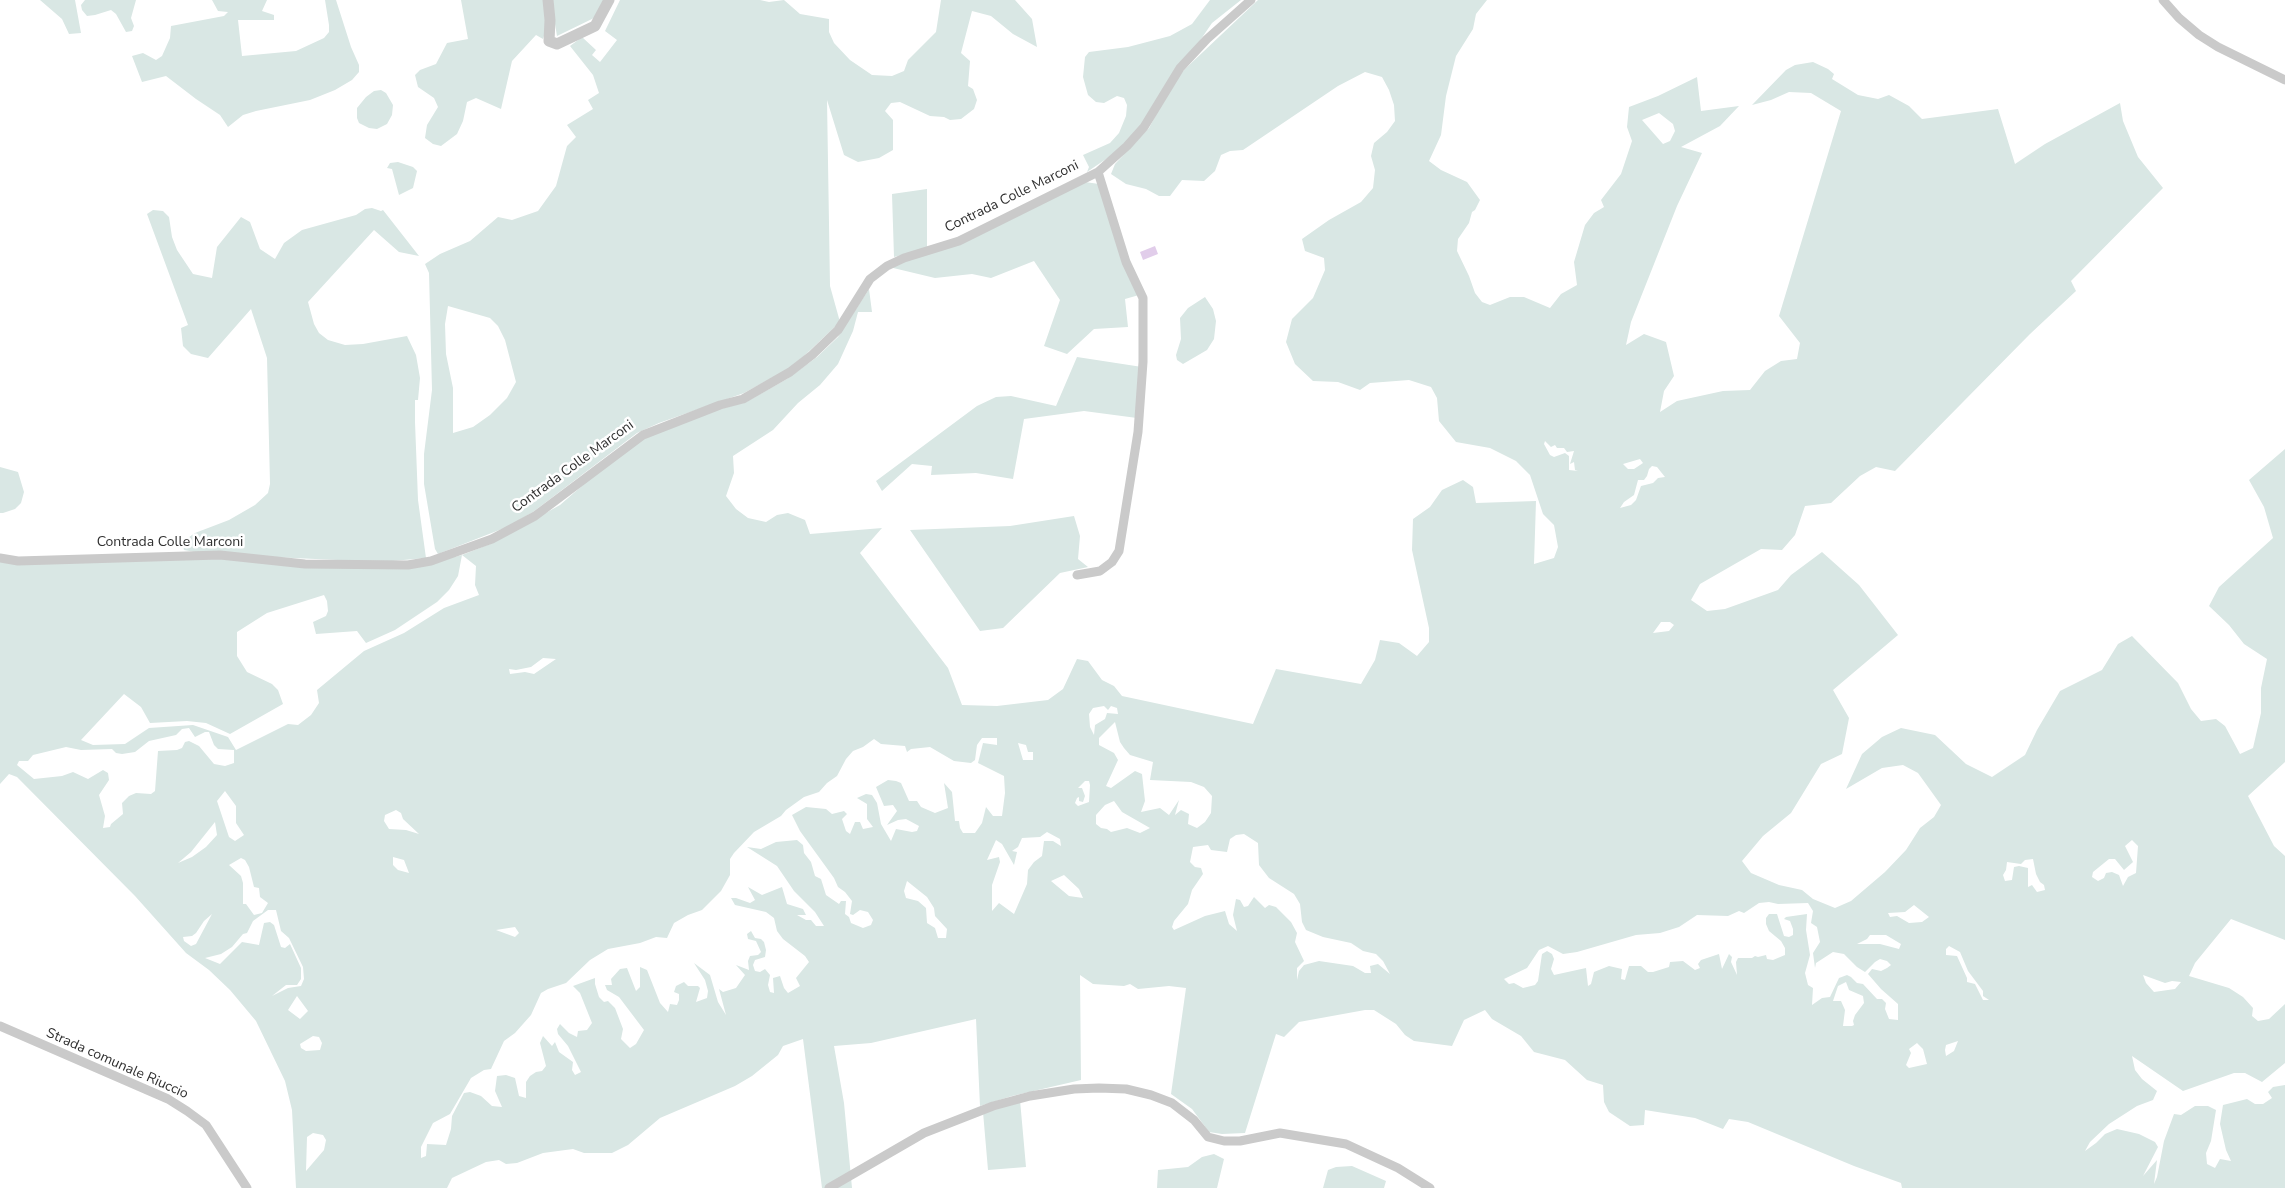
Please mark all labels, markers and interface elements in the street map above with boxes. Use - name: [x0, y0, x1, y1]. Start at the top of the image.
- street label: Contrada Colle Marconi: [942, 157, 1082, 237]
- street label: Contrada Colle Marconi: [509, 417, 637, 517]
- street label: Contrada Colle Marconi: [97, 535, 243, 551]
- street label: Strada comunale Riuccio: [43, 1025, 191, 1103]

